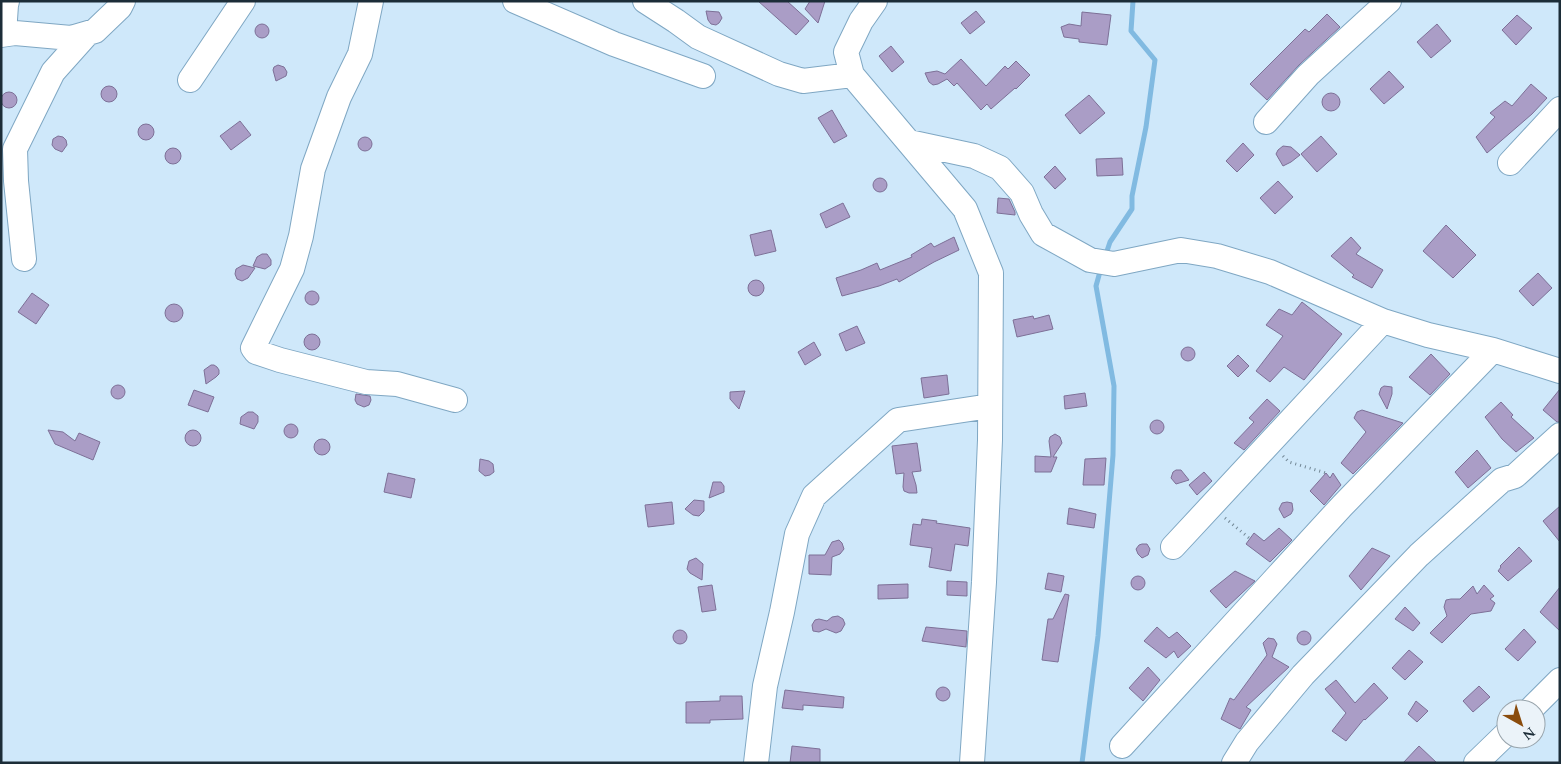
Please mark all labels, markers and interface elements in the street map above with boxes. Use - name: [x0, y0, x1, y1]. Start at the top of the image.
- north arrow: [1496, 699, 1546, 749]
- text: N: [1518, 722, 1540, 745]

